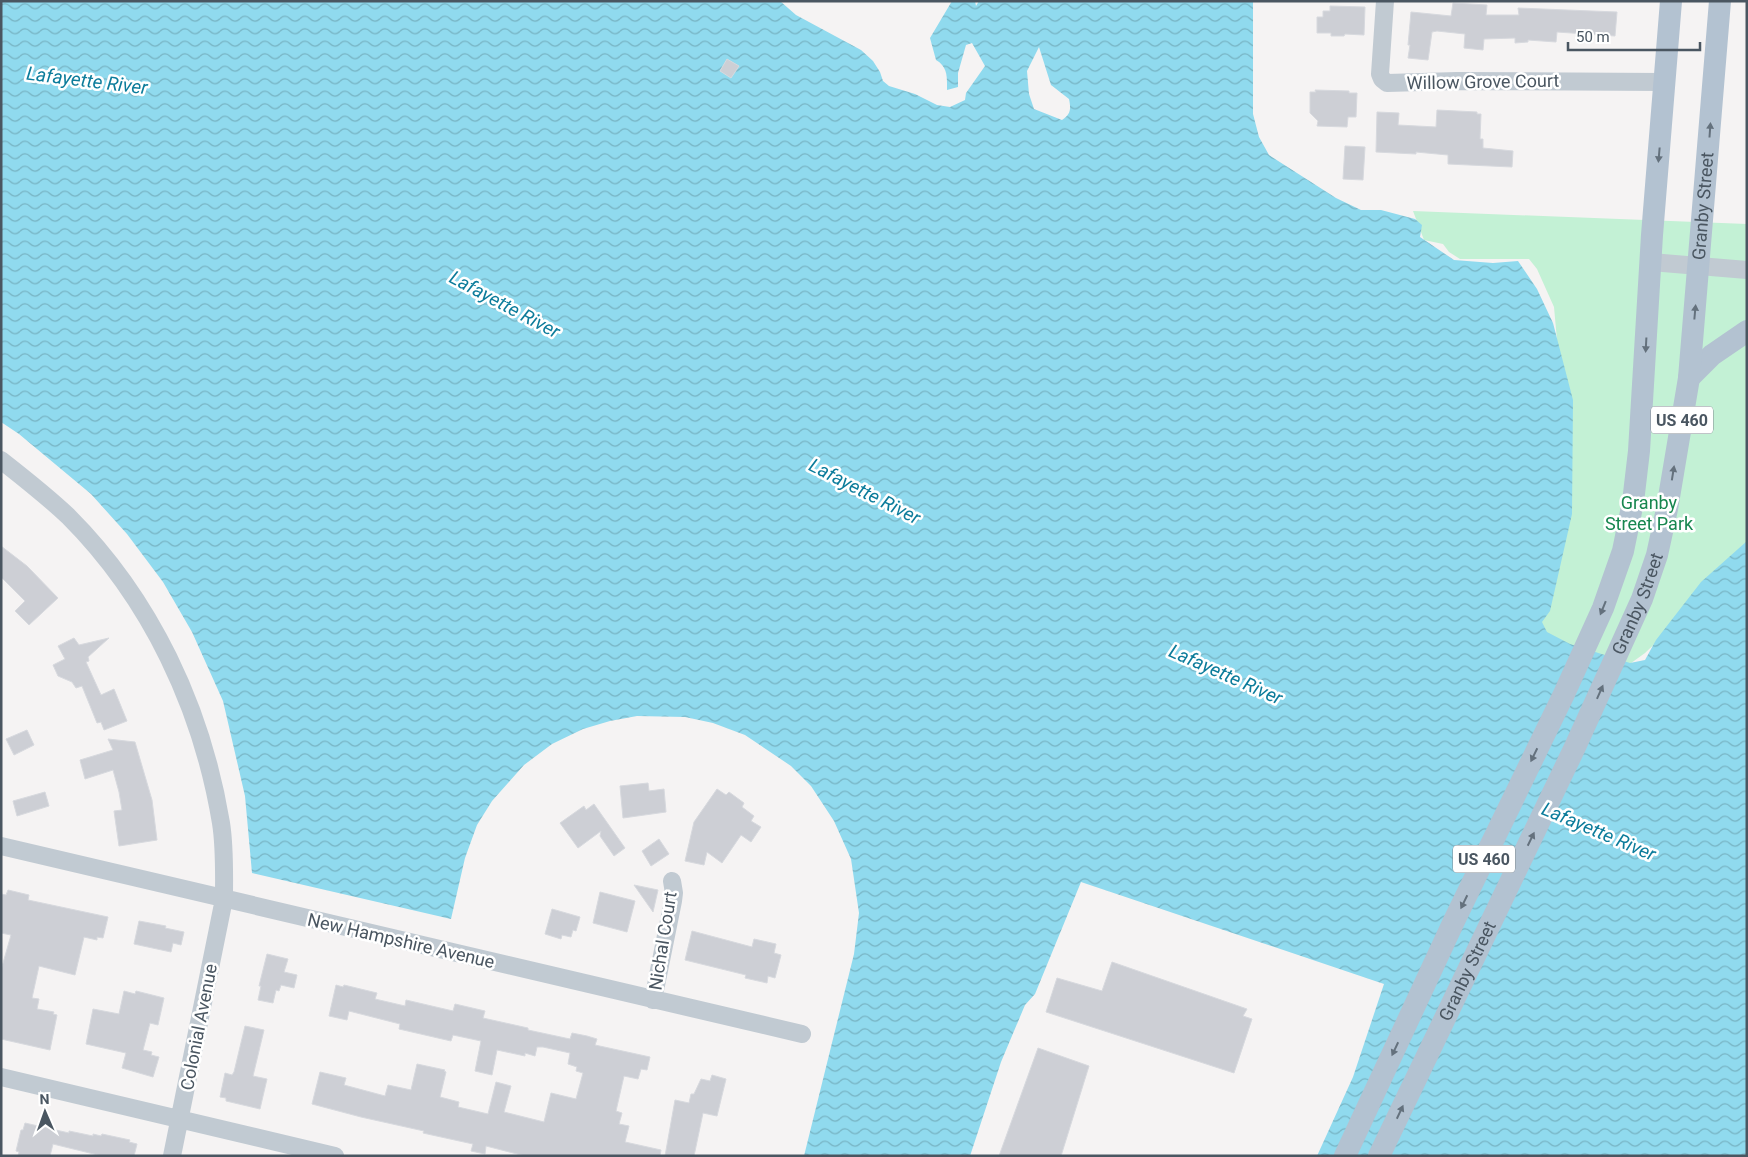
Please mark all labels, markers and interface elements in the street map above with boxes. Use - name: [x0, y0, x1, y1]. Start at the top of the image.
- scale bar: [1568, 20, 1700, 52]
- text: 50 m: [1576, 28, 1610, 46]
- water label: Lafayette River: [25, 62, 150, 99]
- street label: Willow Grove Court: [1407, 70, 1560, 93]
- one-way arrow: [1706, 122, 1714, 138]
- one-way arrow: [1654, 147, 1662, 163]
- street label: Granby Street: [1688, 151, 1718, 261]
- water label: Lafayette River: [446, 266, 565, 344]
- one-way arrow: [1691, 304, 1699, 320]
- one-way arrow: [1641, 337, 1649, 353]
- road number: US 460: [1651, 406, 1713, 434]
- water label: Lafayette River: [805, 454, 925, 530]
- one-way arrow: [1670, 465, 1678, 481]
- park label: Granby Street Park: [1605, 492, 1694, 534]
- street label: Granby Street: [1607, 550, 1667, 658]
- one-way arrow: [1599, 601, 1607, 616]
- water label: Lafayette River: [1165, 639, 1287, 710]
- one-way arrow: [1596, 685, 1604, 699]
- one-way arrow: [1530, 748, 1539, 763]
- water label: Lafayette River: [1538, 797, 1660, 866]
- one-way arrow: [1527, 832, 1535, 846]
- road number: US 460: [1453, 846, 1515, 872]
- street label: Nichal Court: [644, 890, 681, 992]
- one-way arrow: [1459, 895, 1467, 909]
- street label: New Hampshire Avenue: [306, 909, 497, 972]
- street label: Granby Street: [1434, 917, 1500, 1024]
- street label: Colonial Avenue: [176, 962, 221, 1092]
- one-way arrow: [1391, 1042, 1399, 1056]
- north arrow: [20, 1087, 70, 1137]
- text: N: [39, 1091, 50, 1107]
- one-way arrow: [1396, 1105, 1404, 1119]

